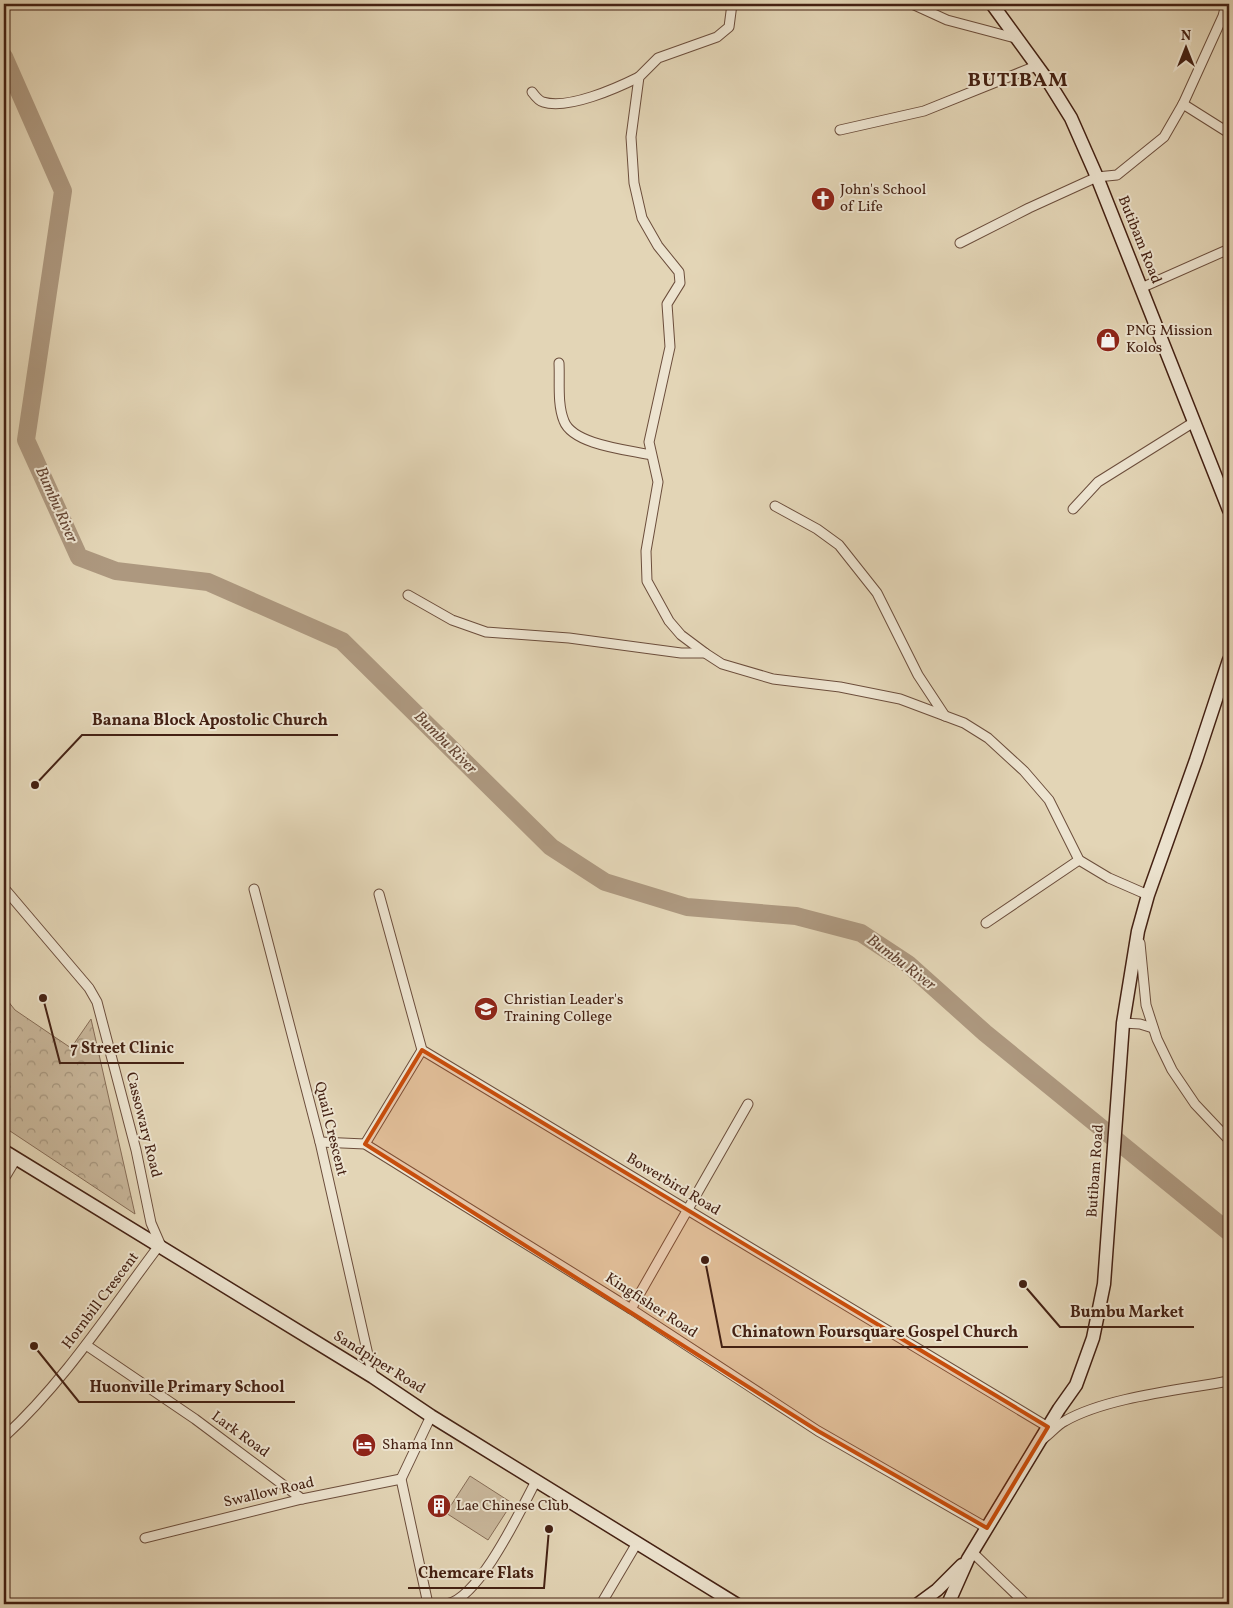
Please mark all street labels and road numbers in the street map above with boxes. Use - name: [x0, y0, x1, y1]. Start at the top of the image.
- street label: Butibam Road: [1112, 193, 1166, 287]
- street label: Cassowary Road: [120, 1070, 166, 1180]
- street label: Quail Crescent: [308, 1080, 352, 1178]
- street label: Butibam Road: [1082, 1124, 1110, 1218]
- street label: Bowerbird Road: [622, 1149, 724, 1221]
- street label: Hornbill Crescent: [57, 1248, 145, 1354]
- street label: Kingfisher Road: [601, 1268, 701, 1344]
- street label: Sandpiper Road: [329, 1326, 429, 1400]
- street label: Lark Road: [207, 1407, 273, 1463]
- street label: Swallow Road: [222, 1472, 316, 1514]

